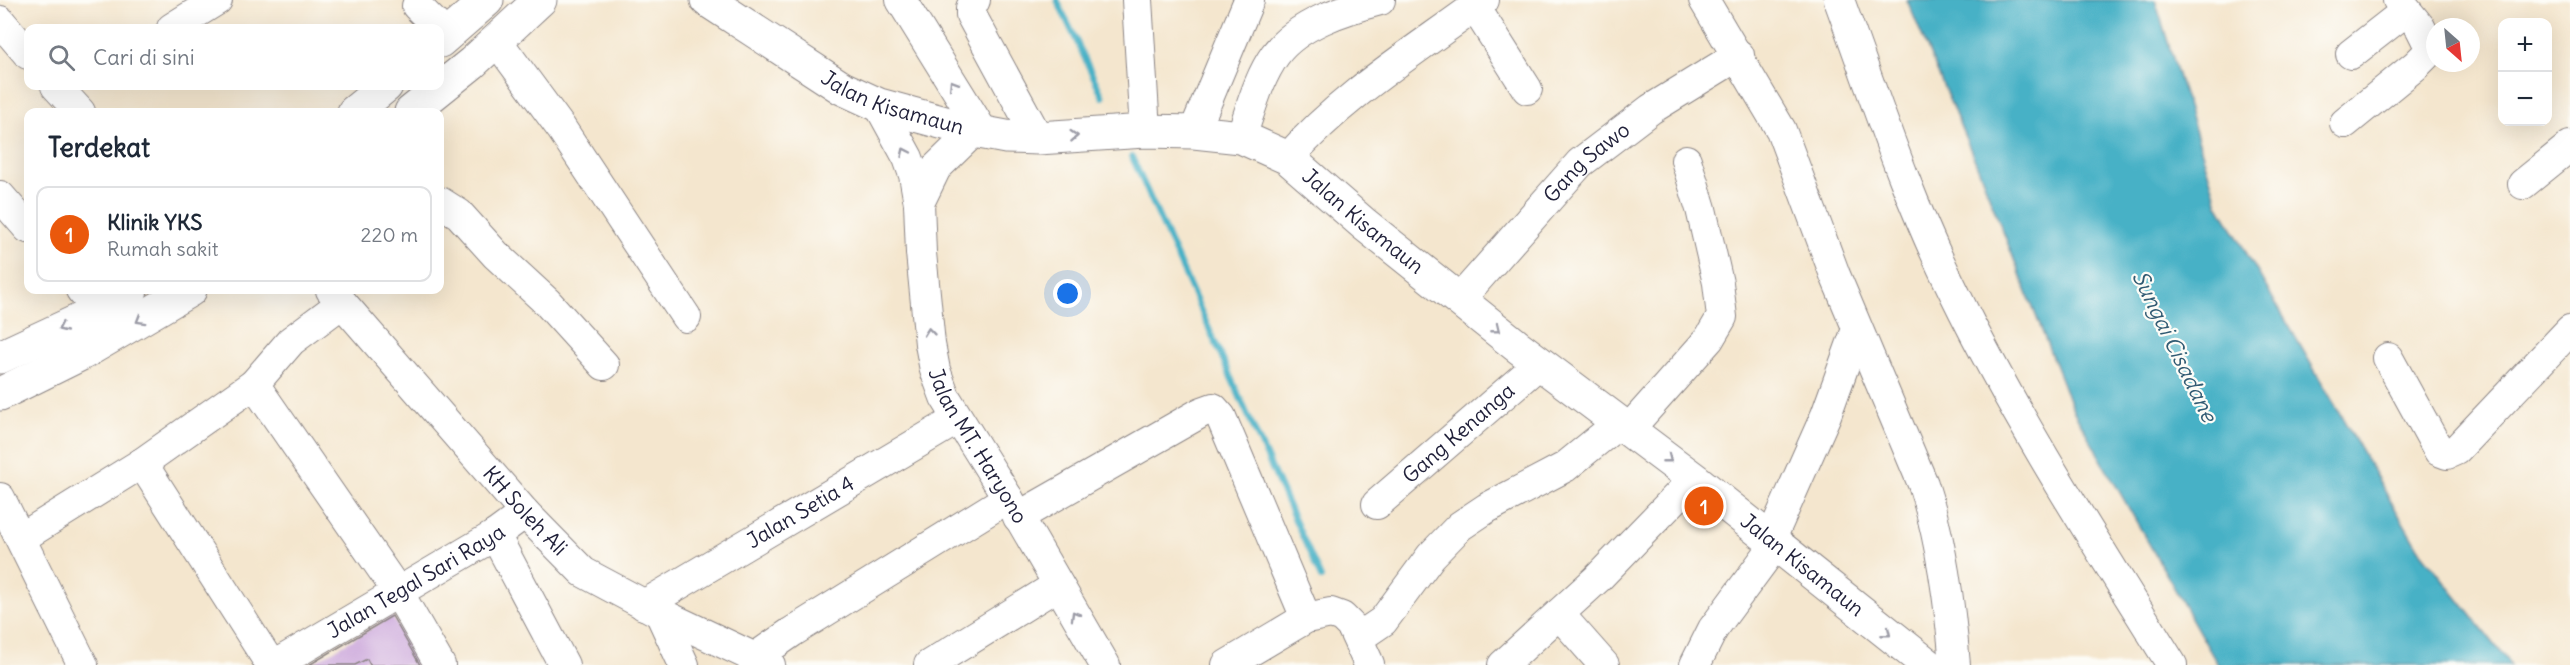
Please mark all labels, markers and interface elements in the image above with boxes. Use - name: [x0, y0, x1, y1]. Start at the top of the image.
- north arrow: [2426, 18, 2480, 72]
- map controls: [2498, 18, 2552, 126]
- button: +: [2498, 18, 2552, 72]
- search box: [24, 24, 444, 90]
- icon: search: [45, 41, 78, 74]
- text: Cari di sini: [93, 43, 195, 71]
- street label: Jalan Kisamaun: [816, 64, 967, 141]
- button: −: [2498, 72, 2552, 126]
- one-way arrow: [949, 80, 961, 90]
- street label: Gang Sawo: [1537, 116, 1635, 208]
- one-way arrow: [1069, 129, 1078, 142]
- text: Terdekat: [48, 131, 150, 164]
- one-way arrow: [900, 147, 912, 158]
- street label: Jalan Kisamaun: [1297, 162, 1430, 279]
- text: Klinik YKS: [107, 208, 203, 236]
- text: 1: [66, 222, 73, 247]
- text: 220 m: [361, 222, 418, 247]
- text: Rumah sakit: [107, 236, 218, 261]
- water label: Sungai Cisadane: [2126, 266, 2225, 428]
- your location: [1053, 279, 1082, 308]
- one-way arrow: [136, 312, 146, 324]
- one-way arrow: [57, 321, 68, 333]
- one-way arrow: [1489, 322, 1500, 333]
- one-way arrow: [923, 328, 936, 337]
- street label: Jalan MT. Haryono: [922, 364, 1034, 528]
- street label: Gang Kenanga: [1397, 377, 1520, 489]
- one-way arrow: [1662, 452, 1673, 463]
- street label: KH Soleh Ali: [477, 460, 573, 561]
- street label: Jalan Setia 4: [742, 469, 859, 554]
- pin: 1: [1684, 484, 1724, 528]
- street label: Jalan Kisamaun: [1735, 507, 1870, 622]
- street label: Jalan Tegal Sari Raya: [322, 518, 510, 644]
- one-way arrow: [1071, 611, 1083, 621]
- one-way arrow: [1880, 625, 1891, 636]

